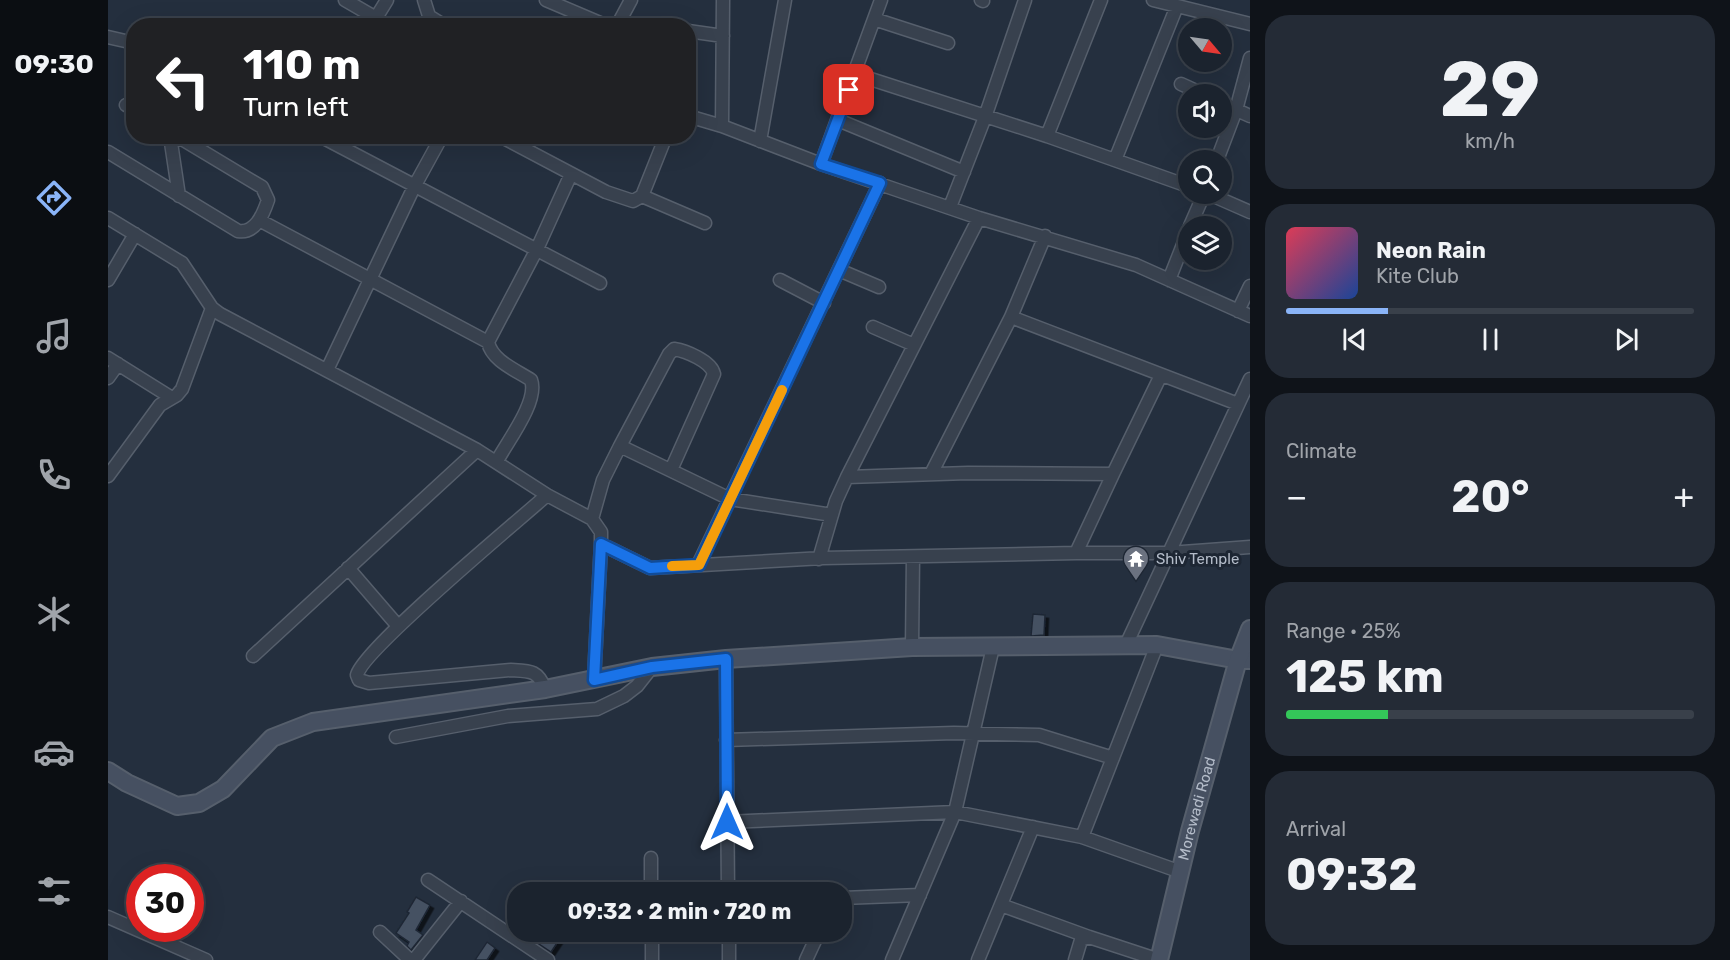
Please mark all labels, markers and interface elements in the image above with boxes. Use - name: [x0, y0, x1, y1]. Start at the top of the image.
- north arrow: [1178, 18, 1232, 72]
- map controls: [1178, 18, 1232, 270]
- text: 110 m: [243, 40, 361, 90]
- icon: left: [144, 42, 222, 120]
- text: 29: [1440, 43, 1540, 136]
- text: 09:30: [14, 48, 94, 80]
- pin: [823, 64, 874, 115]
- icon: arrive: [832, 73, 865, 106]
- button: sound: [1178, 84, 1232, 138]
- text: Turn left: [243, 91, 348, 123]
- text: km/h: [1465, 129, 1515, 153]
- button: search: [1178, 150, 1232, 204]
- icon: directions: [33, 177, 75, 219]
- button: layers: [1178, 216, 1232, 270]
- text: Neon Rain: [1376, 237, 1486, 264]
- text: Kite Club: [1376, 264, 1459, 288]
- icon: music: [33, 315, 75, 357]
- icon: previous: [1338, 323, 1371, 356]
- icon: pause: [1474, 323, 1507, 356]
- icon: next: [1610, 323, 1643, 356]
- text: Climate: [1286, 439, 1357, 463]
- icon: phone: [33, 454, 75, 496]
- text: 20°: [1451, 470, 1530, 523]
- text: −: [1286, 477, 1307, 516]
- text: +: [1673, 477, 1694, 516]
- temple icon: Shiv Temple: [1121, 544, 1151, 582]
- place label: Shiv Temple: [1156, 550, 1239, 568]
- icon: climate: [33, 593, 75, 635]
- text: Range · 25%: [1286, 619, 1401, 643]
- text: 125 km: [1286, 650, 1444, 703]
- icon: car: [33, 731, 75, 773]
- street label: Morewadi Road: [1174, 755, 1219, 862]
- position arrow: [695, 790, 759, 854]
- text: Arrival: [1286, 817, 1346, 841]
- text: 09:32: [1286, 848, 1418, 901]
- speed limit sign: 30: [126, 864, 204, 942]
- icon: filters: [33, 870, 75, 912]
- text: 09:32 · 2 min · 720 m: [568, 898, 791, 925]

